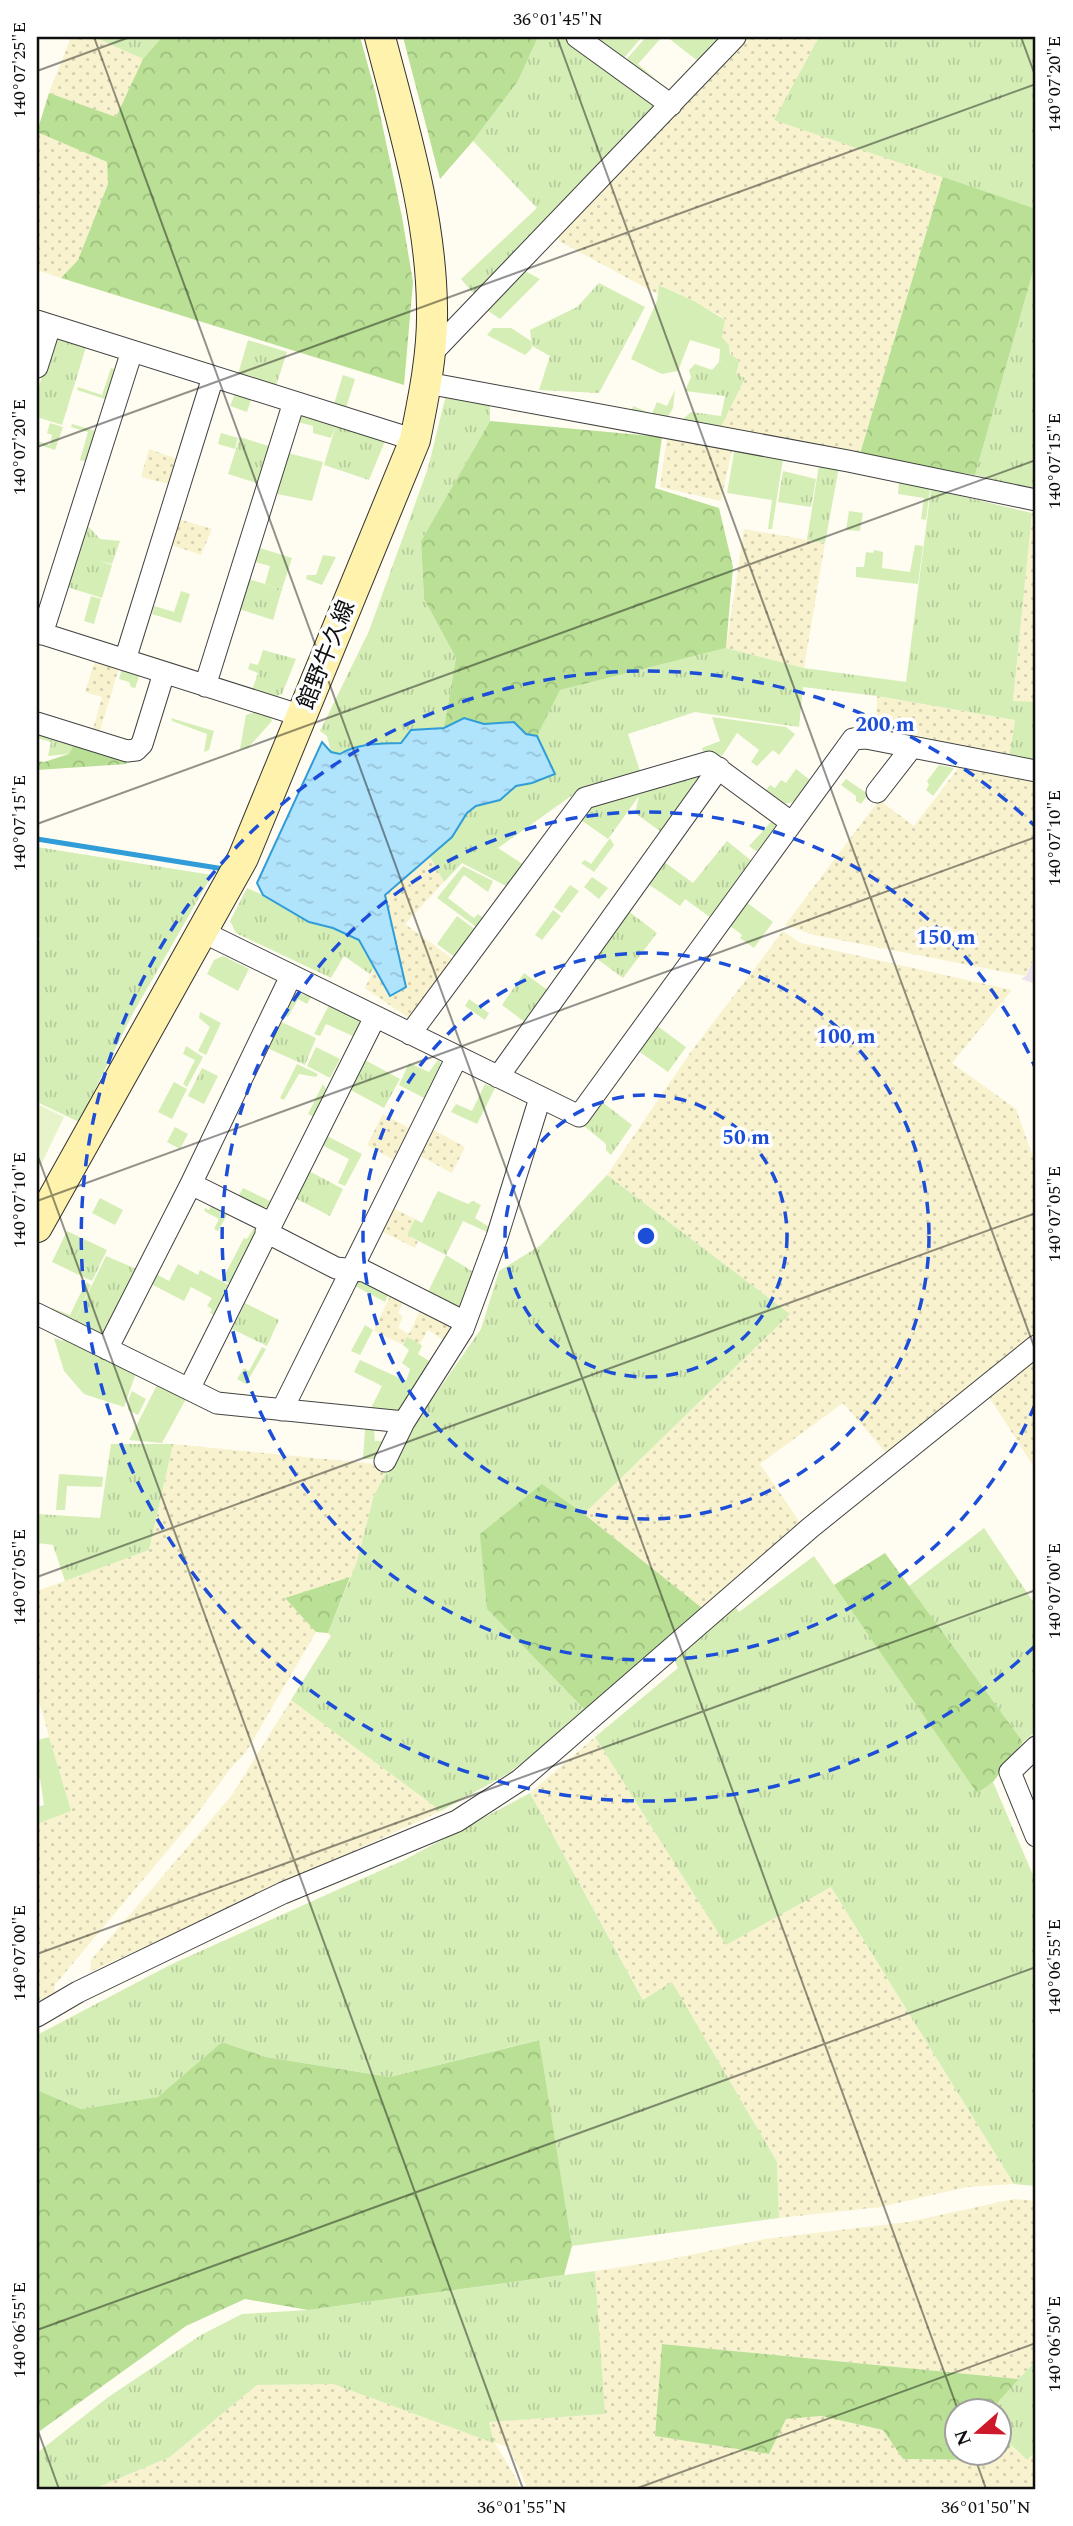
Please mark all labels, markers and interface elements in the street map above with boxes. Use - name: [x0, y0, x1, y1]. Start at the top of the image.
- text: 36°01'45"N: [513, 6, 603, 33]
- text: 140°07'25"E: [6, 22, 33, 118]
- text: 140°07'20"E: [1041, 36, 1068, 132]
- text: 140°07'20"E: [6, 399, 33, 495]
- text: 140°07'15"E: [1041, 413, 1068, 509]
- street label: 館野牛久線: [289, 595, 365, 715]
- text: 200 m: [855, 709, 915, 741]
- text: 140°07'15"E: [6, 775, 33, 871]
- text: 140°07'10"E: [1041, 790, 1068, 886]
- text: 150 m: [916, 922, 976, 954]
- text: 100 m: [816, 1021, 876, 1053]
- text: 50 m: [722, 1122, 770, 1154]
- text: 140°07'10"E: [6, 1152, 33, 1248]
- text: 140°07'05"E: [1041, 1166, 1068, 1262]
- centre of rings: [634, 1224, 658, 1248]
- text: 140°07'05"E: [6, 1529, 33, 1625]
- text: 140°07'00"E: [1041, 1543, 1068, 1639]
- text: 140°07'00"E: [6, 1905, 33, 2001]
- text: 140°06'55"E: [1041, 1919, 1068, 2015]
- text: 140°06'55"E: [6, 2282, 33, 2378]
- text: 140°06'50"E: [1041, 2296, 1068, 2392]
- north arrow: [944, 2396, 1014, 2466]
- text: N: [947, 2425, 980, 2450]
- text: 36°01'55"N: [477, 2494, 567, 2521]
- text: 36°01'50"N: [941, 2494, 1031, 2521]

